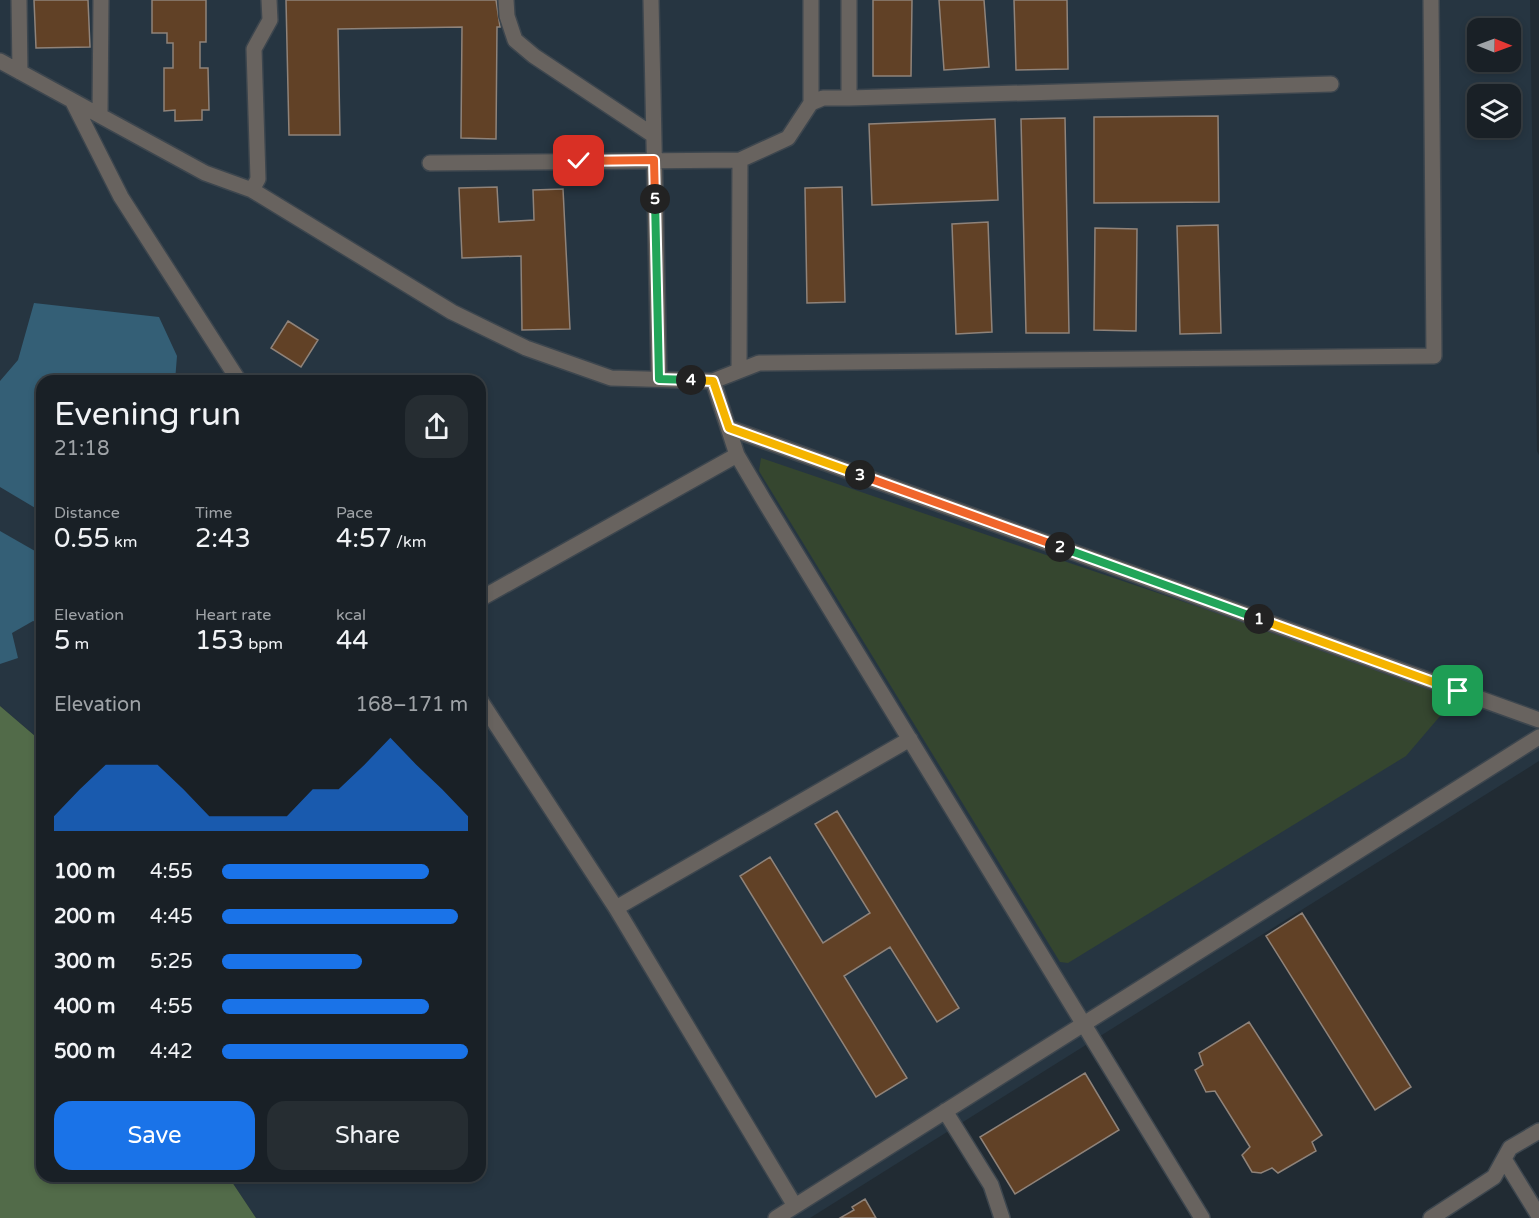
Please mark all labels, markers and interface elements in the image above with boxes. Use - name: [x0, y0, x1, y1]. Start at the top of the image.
- north arrow: [1467, 18, 1521, 72]
- map controls: [1467, 18, 1521, 138]
- button: layers: [1467, 84, 1521, 138]
- pin: [553, 135, 604, 186]
- icon: check: [562, 144, 595, 177]
- pin: 5: [640, 184, 670, 214]
- text: 5: [650, 189, 660, 209]
- pin: 4: [676, 365, 706, 395]
- text: 4: [686, 370, 696, 390]
- text: Evening run: [54, 395, 241, 434]
- button: share: [405, 395, 468, 458]
- text: 21:18: [54, 437, 109, 461]
- pin: 3: [845, 460, 875, 490]
- text: 3: [855, 465, 865, 485]
- text: Distance: [54, 503, 120, 523]
- text: Time: [195, 503, 232, 523]
- text: Pace: [336, 503, 373, 523]
- text: 0.55: [54, 523, 110, 554]
- text: 2:43: [195, 523, 251, 554]
- text: 4:57: [336, 523, 392, 554]
- text: km: [110, 532, 137, 552]
- text: /km: [392, 532, 426, 552]
- pin: 2: [1045, 532, 1075, 562]
- text: 2: [1055, 537, 1065, 557]
- pin: 1: [1244, 604, 1274, 634]
- text: Elevation: [54, 605, 124, 625]
- text: Heart rate: [195, 605, 271, 625]
- text: kcal: [336, 605, 366, 625]
- text: 1: [1254, 609, 1264, 629]
- text: 5: [54, 625, 70, 656]
- text: 153: [195, 625, 244, 656]
- text: 44: [336, 625, 369, 656]
- text: m: [70, 634, 89, 654]
- text: bpm: [244, 634, 283, 654]
- pin: [1432, 665, 1483, 716]
- icon: arrive: [1441, 674, 1474, 707]
- text: Elevation: [54, 693, 141, 717]
- text: 168–171 m: [355, 693, 468, 717]
- text: 100 m: [54, 860, 115, 884]
- text: 4:55: [150, 860, 193, 884]
- text: 200 m: [54, 905, 115, 929]
- text: 4:45: [150, 905, 193, 929]
- text: 300 m: [54, 950, 115, 974]
- text: 5:25: [150, 950, 193, 974]
- text: 400 m: [54, 995, 115, 1019]
- text: 4:55: [150, 995, 193, 1019]
- text: 500 m: [54, 1040, 115, 1064]
- text: 4:42: [150, 1040, 193, 1064]
- button: Save: [54, 1101, 255, 1170]
- button: Share: [267, 1101, 468, 1170]

